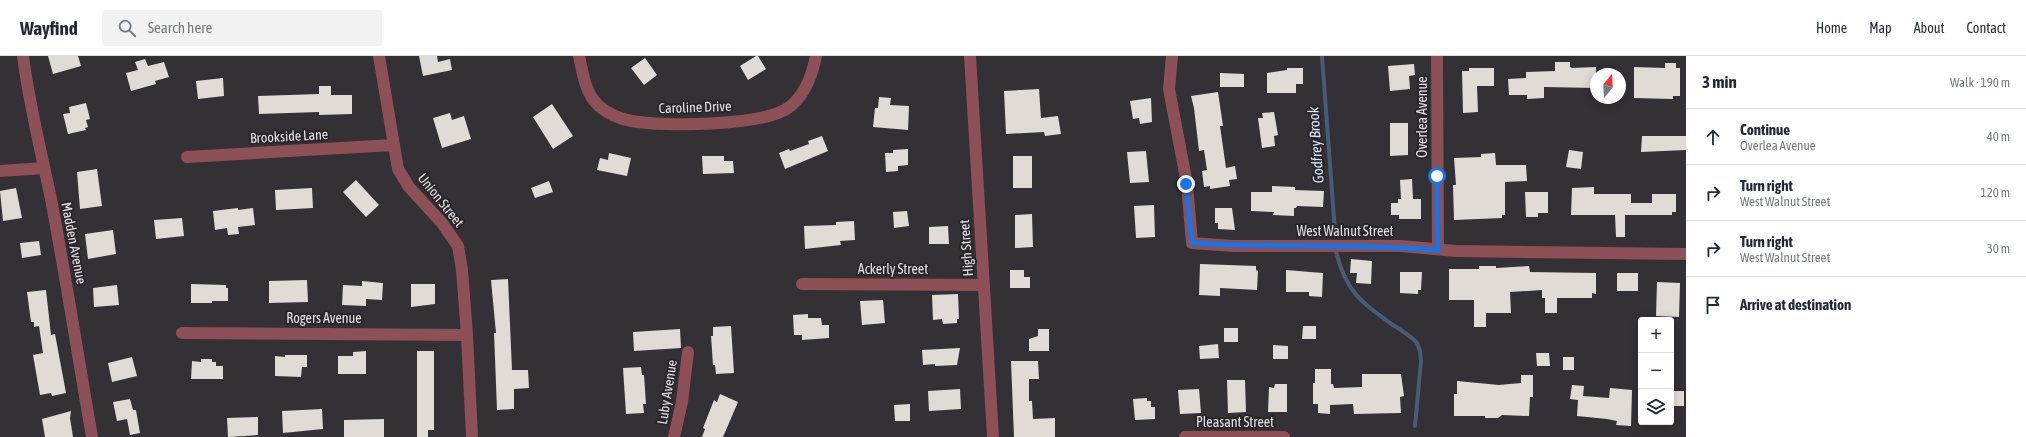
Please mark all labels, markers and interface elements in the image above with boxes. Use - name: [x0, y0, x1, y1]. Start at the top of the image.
- search box: [102, 10, 382, 46]
- text: Wayfind: [20, 17, 78, 39]
- icon: search: [116, 17, 138, 39]
- text: Search here: [148, 19, 212, 36]
- text: Home: [1816, 20, 1847, 36]
- text: Map: [1869, 20, 1892, 36]
- text: About: [1914, 20, 1945, 36]
- text: Contact: [1967, 20, 2006, 36]
- north arrow: [1590, 68, 1626, 104]
- text: 3 min: [1702, 72, 1737, 92]
- text: Walk · 190 m: [1950, 75, 2010, 90]
- street label: Overlea Avenue: [1414, 76, 1430, 158]
- street label: Caroline Drive: [658, 98, 732, 116]
- water label: Godfrey Brook: [1304, 106, 1327, 184]
- text: Continue: [1740, 121, 1790, 138]
- street label: Brookside Lane: [250, 126, 328, 146]
- icon: ahead: [1702, 126, 1724, 148]
- text: 40 m: [1987, 129, 2010, 144]
- text: Overlea Avenue: [1740, 138, 1816, 153]
- route start: [1428, 167, 1446, 185]
- street label: Union Street: [415, 170, 467, 230]
- route end: [1177, 175, 1195, 193]
- text: Turn right: [1740, 177, 1793, 194]
- icon: right: [1702, 182, 1724, 204]
- text: 120 m: [1981, 185, 2010, 200]
- text: West Walnut Street: [1740, 194, 1830, 209]
- street label: Madden Avenue: [58, 201, 90, 285]
- street label: High Street: [956, 219, 976, 277]
- street label: West Walnut Street: [1296, 223, 1394, 239]
- text: Turn right: [1740, 233, 1793, 250]
- icon: right: [1702, 238, 1724, 260]
- text: 30 m: [1987, 241, 2010, 256]
- text: West Walnut Street: [1740, 250, 1830, 265]
- street label: Ackerly Street: [858, 261, 928, 277]
- icon: arrive: [1702, 294, 1724, 316]
- text: Arrive at destination: [1740, 296, 1851, 313]
- street label: Rogers Avenue: [286, 310, 362, 326]
- map controls: [1638, 317, 1674, 425]
- button: +: [1638, 317, 1674, 353]
- button: −: [1638, 353, 1674, 389]
- street label: Luby Avenue: [654, 359, 680, 425]
- button: layers: [1638, 389, 1674, 425]
- street label: Pleasant Street: [1196, 414, 1274, 430]

